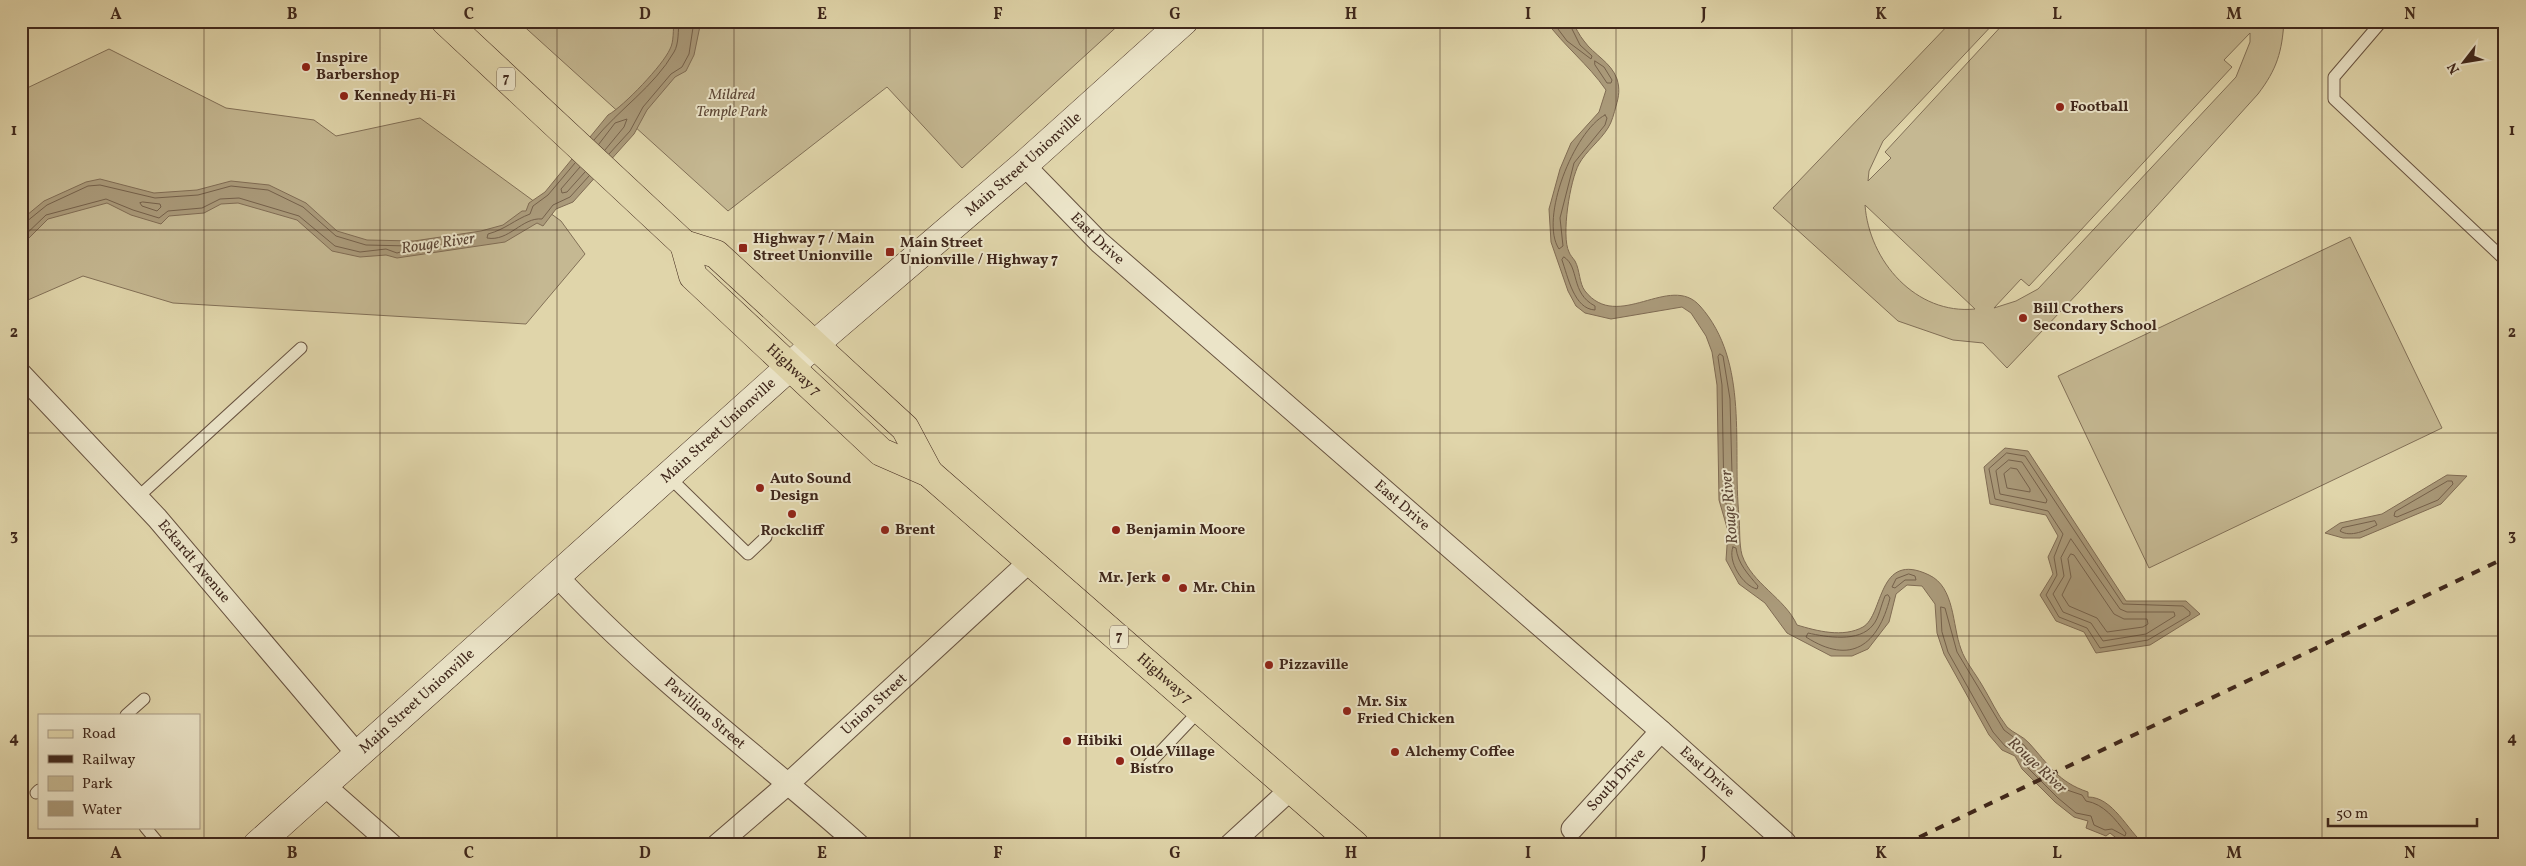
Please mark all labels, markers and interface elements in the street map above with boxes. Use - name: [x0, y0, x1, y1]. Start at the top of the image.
- text: A: [110, 4, 122, 26]
- text: B: [287, 4, 298, 26]
- text: C: [464, 4, 474, 26]
- text: D: [639, 4, 651, 26]
- text: E: [817, 4, 827, 26]
- text: F: [993, 4, 1003, 26]
- text: G: [1169, 4, 1181, 26]
- text: H: [1345, 4, 1357, 26]
- text: I: [1525, 4, 1531, 26]
- text: J: [1700, 4, 1707, 26]
- text: K: [1875, 4, 1887, 26]
- text: L: [2052, 4, 2062, 26]
- text: M: [2226, 4, 2242, 26]
- text: N: [2404, 4, 2416, 26]
- north arrow: [2438, 38, 2488, 88]
- place label: Inspire Barbershop: [316, 48, 400, 86]
- text: N: [2443, 59, 2465, 77]
- marker: Inspire Barbershop: [300, 61, 312, 73]
- road number: 7: [497, 68, 515, 90]
- park label: Mildred Temple Park: [696, 85, 768, 123]
- place label: Kennedy Hi-Fi: [354, 86, 456, 107]
- marker: Kennedy Hi-Fi: [338, 90, 350, 102]
- place label: Football: [2070, 97, 2128, 118]
- marker: Football: [2054, 101, 2066, 113]
- street label: Main Street Unionville: [961, 107, 1086, 221]
- text: 1: [11, 120, 17, 142]
- text: 1: [2509, 120, 2515, 142]
- street label: East Drive: [1065, 208, 1129, 270]
- water label: Rouge River: [400, 228, 477, 260]
- place label: Highway 7 / Main Street Unionville: [753, 229, 875, 267]
- place label: Main Street Unionville / Highway 7: [900, 233, 1058, 271]
- marker: Highway 7 / Main Street Unionville: [737, 242, 749, 254]
- marker: Main Street Unionville / Highway 7: [884, 246, 896, 258]
- place label: Bill Crothers Secondary School: [2033, 299, 2157, 337]
- marker: Bill Crothers Secondary School: [2017, 312, 2029, 324]
- text: 2: [10, 322, 18, 344]
- text: 2: [2508, 322, 2516, 344]
- street label: Highway 7: [761, 339, 826, 401]
- street label: Main Street Unionville: [656, 373, 781, 488]
- water label: Rouge River: [1716, 468, 1744, 545]
- place label: Auto Sound Design: [770, 469, 851, 507]
- street label: East Drive: [1369, 475, 1434, 536]
- marker: Auto Sound Design: [754, 482, 766, 494]
- marker: Rockcliff: [786, 508, 798, 520]
- street label: Eckardt Avenue: [152, 515, 235, 608]
- place label: Brent: [895, 520, 936, 541]
- place label: Benjamin Moore: [1126, 520, 1246, 541]
- place label: Rockcliff: [761, 521, 825, 542]
- marker: Brent: [879, 524, 891, 536]
- marker: Benjamin Moore: [1110, 524, 1122, 536]
- text: 3: [10, 525, 18, 547]
- text: 3: [2508, 525, 2516, 547]
- place label: Mr. Jerk: [1099, 568, 1156, 589]
- marker: Mr. Jerk: [1160, 572, 1172, 584]
- place label: Mr. Chin: [1193, 578, 1256, 599]
- marker: Mr. Chin: [1177, 582, 1189, 594]
- road number: 7: [1110, 626, 1128, 649]
- street label: Main Street Unionville: [355, 644, 479, 759]
- street label: Highway 7: [1132, 648, 1197, 709]
- place label: Pizzaville: [1279, 655, 1349, 676]
- marker: Pizzaville: [1263, 659, 1275, 671]
- street label: Union Street: [837, 669, 912, 740]
- street label: Pavillion Street: [659, 673, 750, 754]
- place label: Mr. Six Fried Chicken: [1357, 692, 1455, 730]
- marker: Mr. Six Fried Chicken: [1341, 705, 1353, 717]
- legend: [38, 714, 200, 828]
- text: Road: [82, 724, 116, 745]
- text: 4: [9, 728, 19, 750]
- text: 4: [2507, 728, 2517, 750]
- place label: Hibiki: [1077, 731, 1123, 752]
- water label: Rouge River: [2002, 733, 2072, 800]
- marker: Hibiki: [1061, 735, 1073, 747]
- place label: Olde Village Bistro: [1130, 742, 1215, 780]
- place label: Alchemy Coffee: [1405, 742, 1515, 763]
- street label: East Drive: [1675, 742, 1739, 803]
- street label: South Drive: [1582, 744, 1651, 816]
- marker: Alchemy Coffee: [1389, 746, 1401, 758]
- text: Railway: [82, 750, 135, 771]
- marker: Olde Village Bistro: [1114, 755, 1126, 767]
- text: Park: [82, 774, 113, 795]
- scale bar: [2328, 796, 2477, 828]
- text: Water: [82, 800, 122, 821]
- text: 50 m: [2336, 804, 2368, 825]
- text: A: [110, 843, 122, 865]
- text: B: [287, 843, 298, 865]
- text: C: [464, 843, 474, 865]
- text: D: [639, 843, 651, 865]
- text: E: [817, 843, 827, 865]
- text: F: [993, 843, 1003, 865]
- text: G: [1169, 843, 1181, 865]
- text: H: [1345, 843, 1357, 865]
- text: I: [1525, 843, 1531, 865]
- text: J: [1700, 843, 1707, 865]
- text: K: [1875, 843, 1887, 865]
- text: L: [2052, 843, 2062, 865]
- text: M: [2226, 843, 2242, 865]
- text: N: [2404, 843, 2416, 865]

